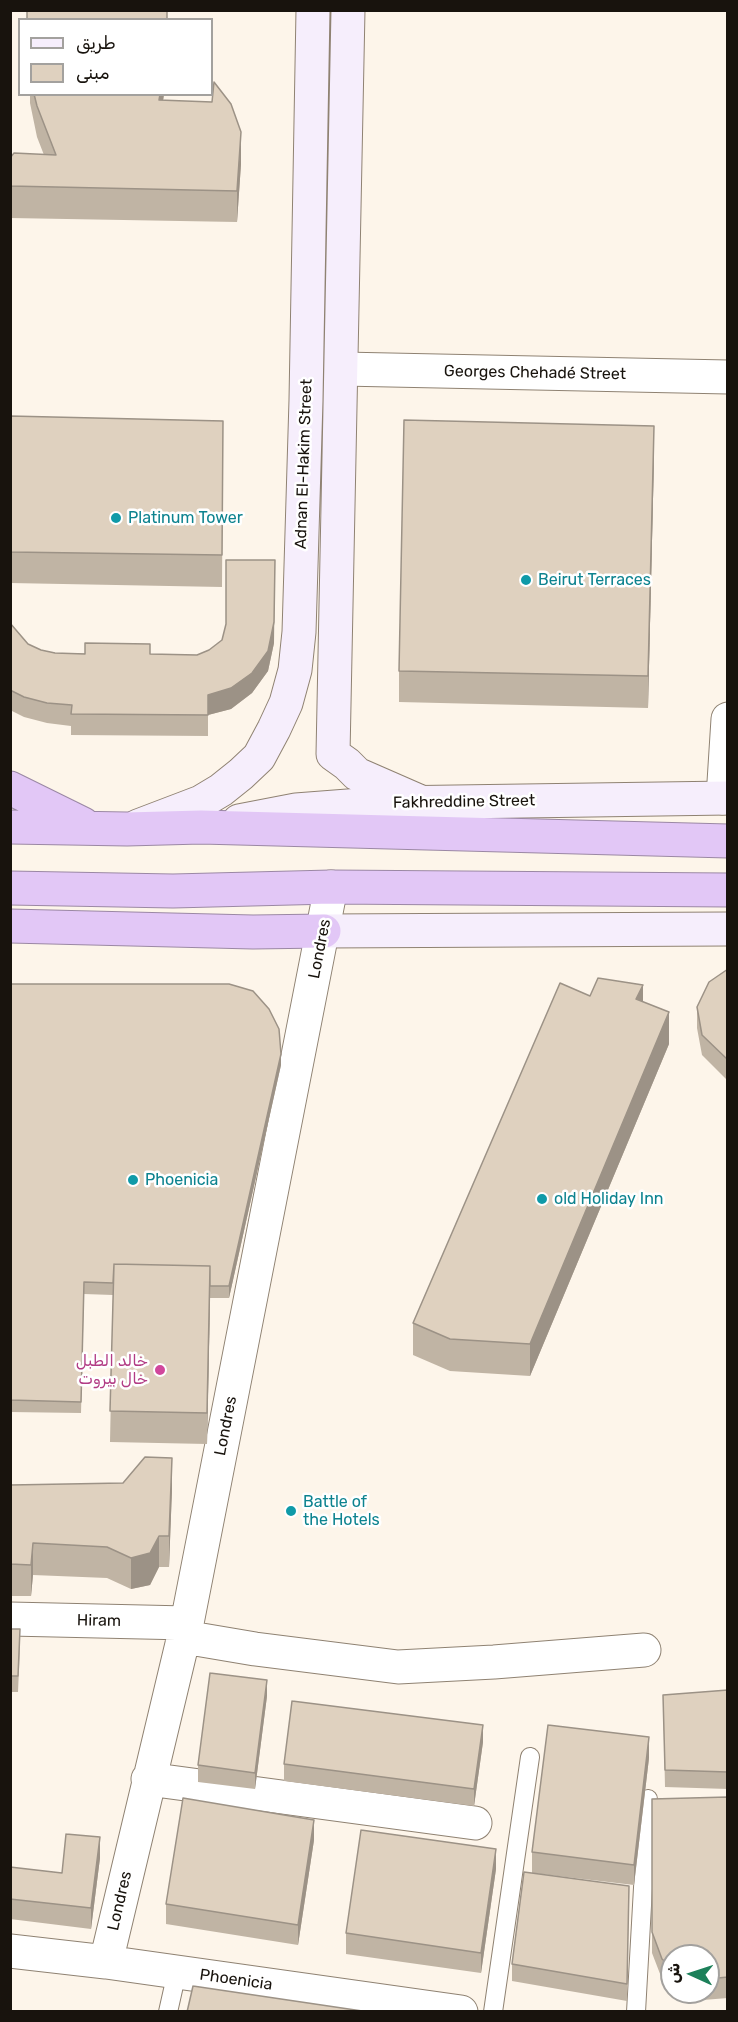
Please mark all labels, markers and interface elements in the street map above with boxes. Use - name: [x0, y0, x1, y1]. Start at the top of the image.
- legend: [18, 18, 213, 96]
- text: طريق: [76, 32, 116, 54]
- text: مبنى: [76, 62, 110, 84]
- street label: Georges Chehadé Street: [444, 362, 626, 384]
- street label: Adnan El-Hakim Street: [291, 379, 317, 549]
- place label: Platinum Tower: [128, 508, 243, 528]
- marker: Platinum Tower: [109, 511, 123, 525]
- place label: Beirut Terraces: [538, 570, 651, 590]
- marker: Beirut Terraces: [519, 573, 533, 587]
- street label: Fakhreddine Street: [393, 791, 535, 813]
- street label: Londres: [305, 918, 335, 980]
- place label: Phoenicia: [145, 1170, 218, 1190]
- marker: Phoenicia: [126, 1173, 140, 1187]
- place label: old Holiday Inn: [554, 1189, 664, 1209]
- marker: old Holiday Inn: [535, 1192, 549, 1206]
- place label: خالد الطبل خال بيروت: [76, 1351, 148, 1389]
- marker: خالد الطبل خال بيروت: [153, 1363, 167, 1377]
- street label: Londres: [211, 1395, 241, 1457]
- place label: Battle of the Hotels: [303, 1492, 380, 1530]
- marker: Battle of the Hotels: [284, 1504, 298, 1518]
- street label: Hiram: [77, 1611, 121, 1631]
- street label: Londres: [104, 1869, 136, 1933]
- north arrow: [660, 1944, 720, 2004]
- text: ش: [664, 1963, 684, 1984]
- street label: Phoenicia: [198, 1965, 274, 1995]

